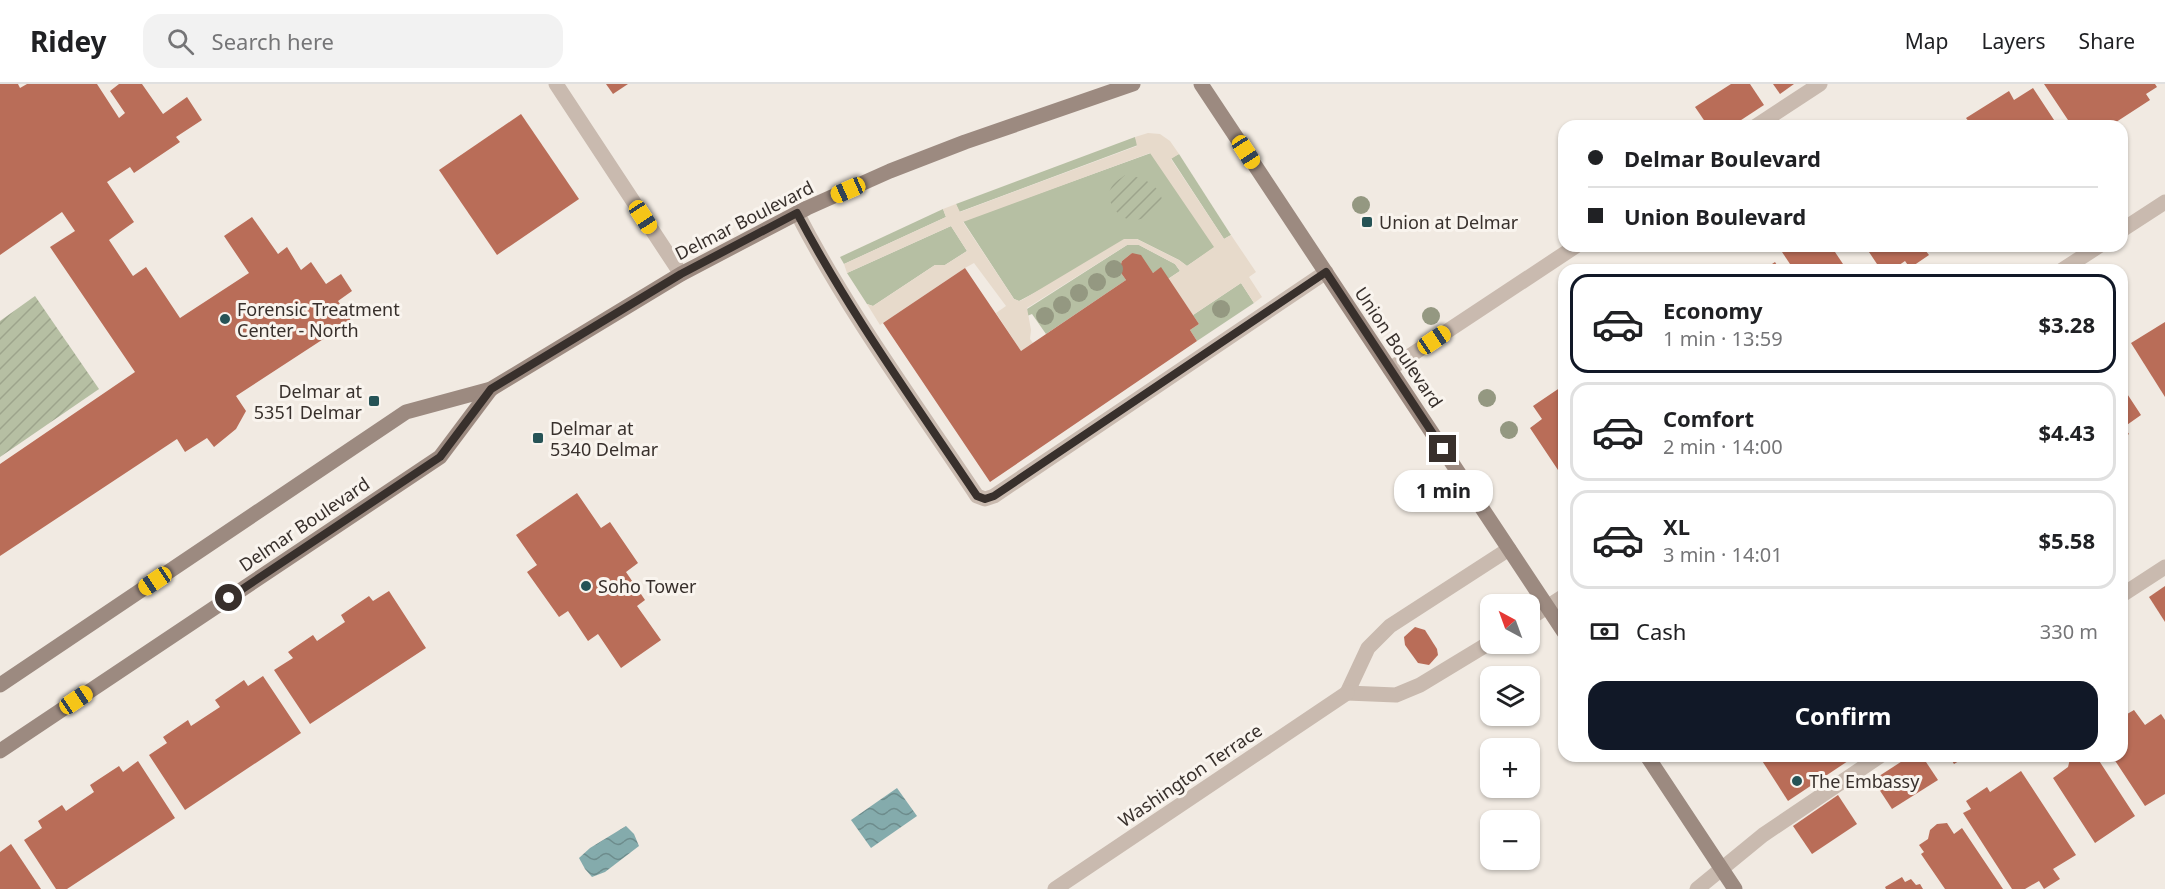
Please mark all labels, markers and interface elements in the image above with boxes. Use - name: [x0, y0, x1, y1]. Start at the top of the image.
- search box: [143, 14, 563, 68]
- text: Ridey: [30, 22, 107, 60]
- icon: search: [164, 25, 197, 58]
- text: Search here: [212, 26, 334, 56]
- text: Map: [1905, 27, 1949, 55]
- text: Layers: [1982, 27, 2046, 55]
- text: Share: [2079, 27, 2135, 55]
- car: [1229, 132, 1263, 172]
- text: Delmar Boulevard: [1624, 143, 1821, 173]
- car: [828, 174, 868, 206]
- street label: Delmar Boulevard: [671, 175, 817, 265]
- car: [626, 197, 660, 237]
- text: Union Boulevard: [1624, 201, 1806, 231]
- place label: Union at Delmar: [1379, 210, 1519, 234]
- marker: Union at Delmar: [1360, 215, 1374, 229]
- street label: Union Boulevard: [1350, 282, 1448, 412]
- text: Economy: [1663, 295, 1762, 325]
- place label: Forensic Treatment Center - North: [237, 297, 400, 342]
- icon: car: [1591, 297, 1645, 351]
- text: $3.28: [2038, 309, 2095, 339]
- marker: Forensic Treatment Center - North: [218, 312, 232, 326]
- car: [1414, 322, 1454, 358]
- text: 1 min · 13:59: [1663, 325, 1783, 352]
- place label: Delmar at 5351 Delmar: [254, 379, 363, 424]
- marker: Delmar at 5351 Delmar: [367, 394, 381, 408]
- text: Comfort: [1663, 403, 1754, 433]
- icon: car: [1591, 405, 1645, 459]
- place label: Delmar at 5340 Delmar: [550, 416, 659, 461]
- text: $4.43: [2038, 417, 2095, 447]
- marker: Delmar at 5340 Delmar: [531, 431, 545, 445]
- text: 2 min · 14:00: [1663, 433, 1783, 460]
- route end: [1429, 435, 1456, 462]
- callout: 1 min: [1394, 470, 1492, 512]
- street label: Delmar Boulevard: [234, 471, 374, 577]
- text: 1 min: [1416, 477, 1471, 504]
- text: XL: [1663, 511, 1690, 541]
- icon: car: [1591, 513, 1645, 567]
- text: $5.58: [2038, 525, 2095, 555]
- text: 3 min · 14:01: [1663, 541, 1783, 568]
- car: [135, 563, 175, 599]
- place label: Soho Tower: [598, 574, 697, 598]
- marker: Soho Tower: [579, 579, 593, 593]
- route start: [215, 584, 242, 611]
- north arrow: [1480, 594, 1540, 654]
- map controls: [1480, 594, 1540, 870]
- icon: cash: [1588, 615, 1621, 648]
- text: Cash: [1636, 616, 1686, 646]
- text: 330 m: [2040, 618, 2098, 645]
- button: layers: [1480, 666, 1540, 726]
- button: Confirm: [1588, 681, 2098, 750]
- car: [56, 682, 96, 718]
- street label: Washington Terrace: [1113, 718, 1267, 832]
- button: +: [1480, 738, 1540, 798]
- place label: The Embassy: [1809, 769, 1920, 793]
- marker: The Embassy: [1790, 774, 1804, 788]
- button: −: [1480, 810, 1540, 870]

